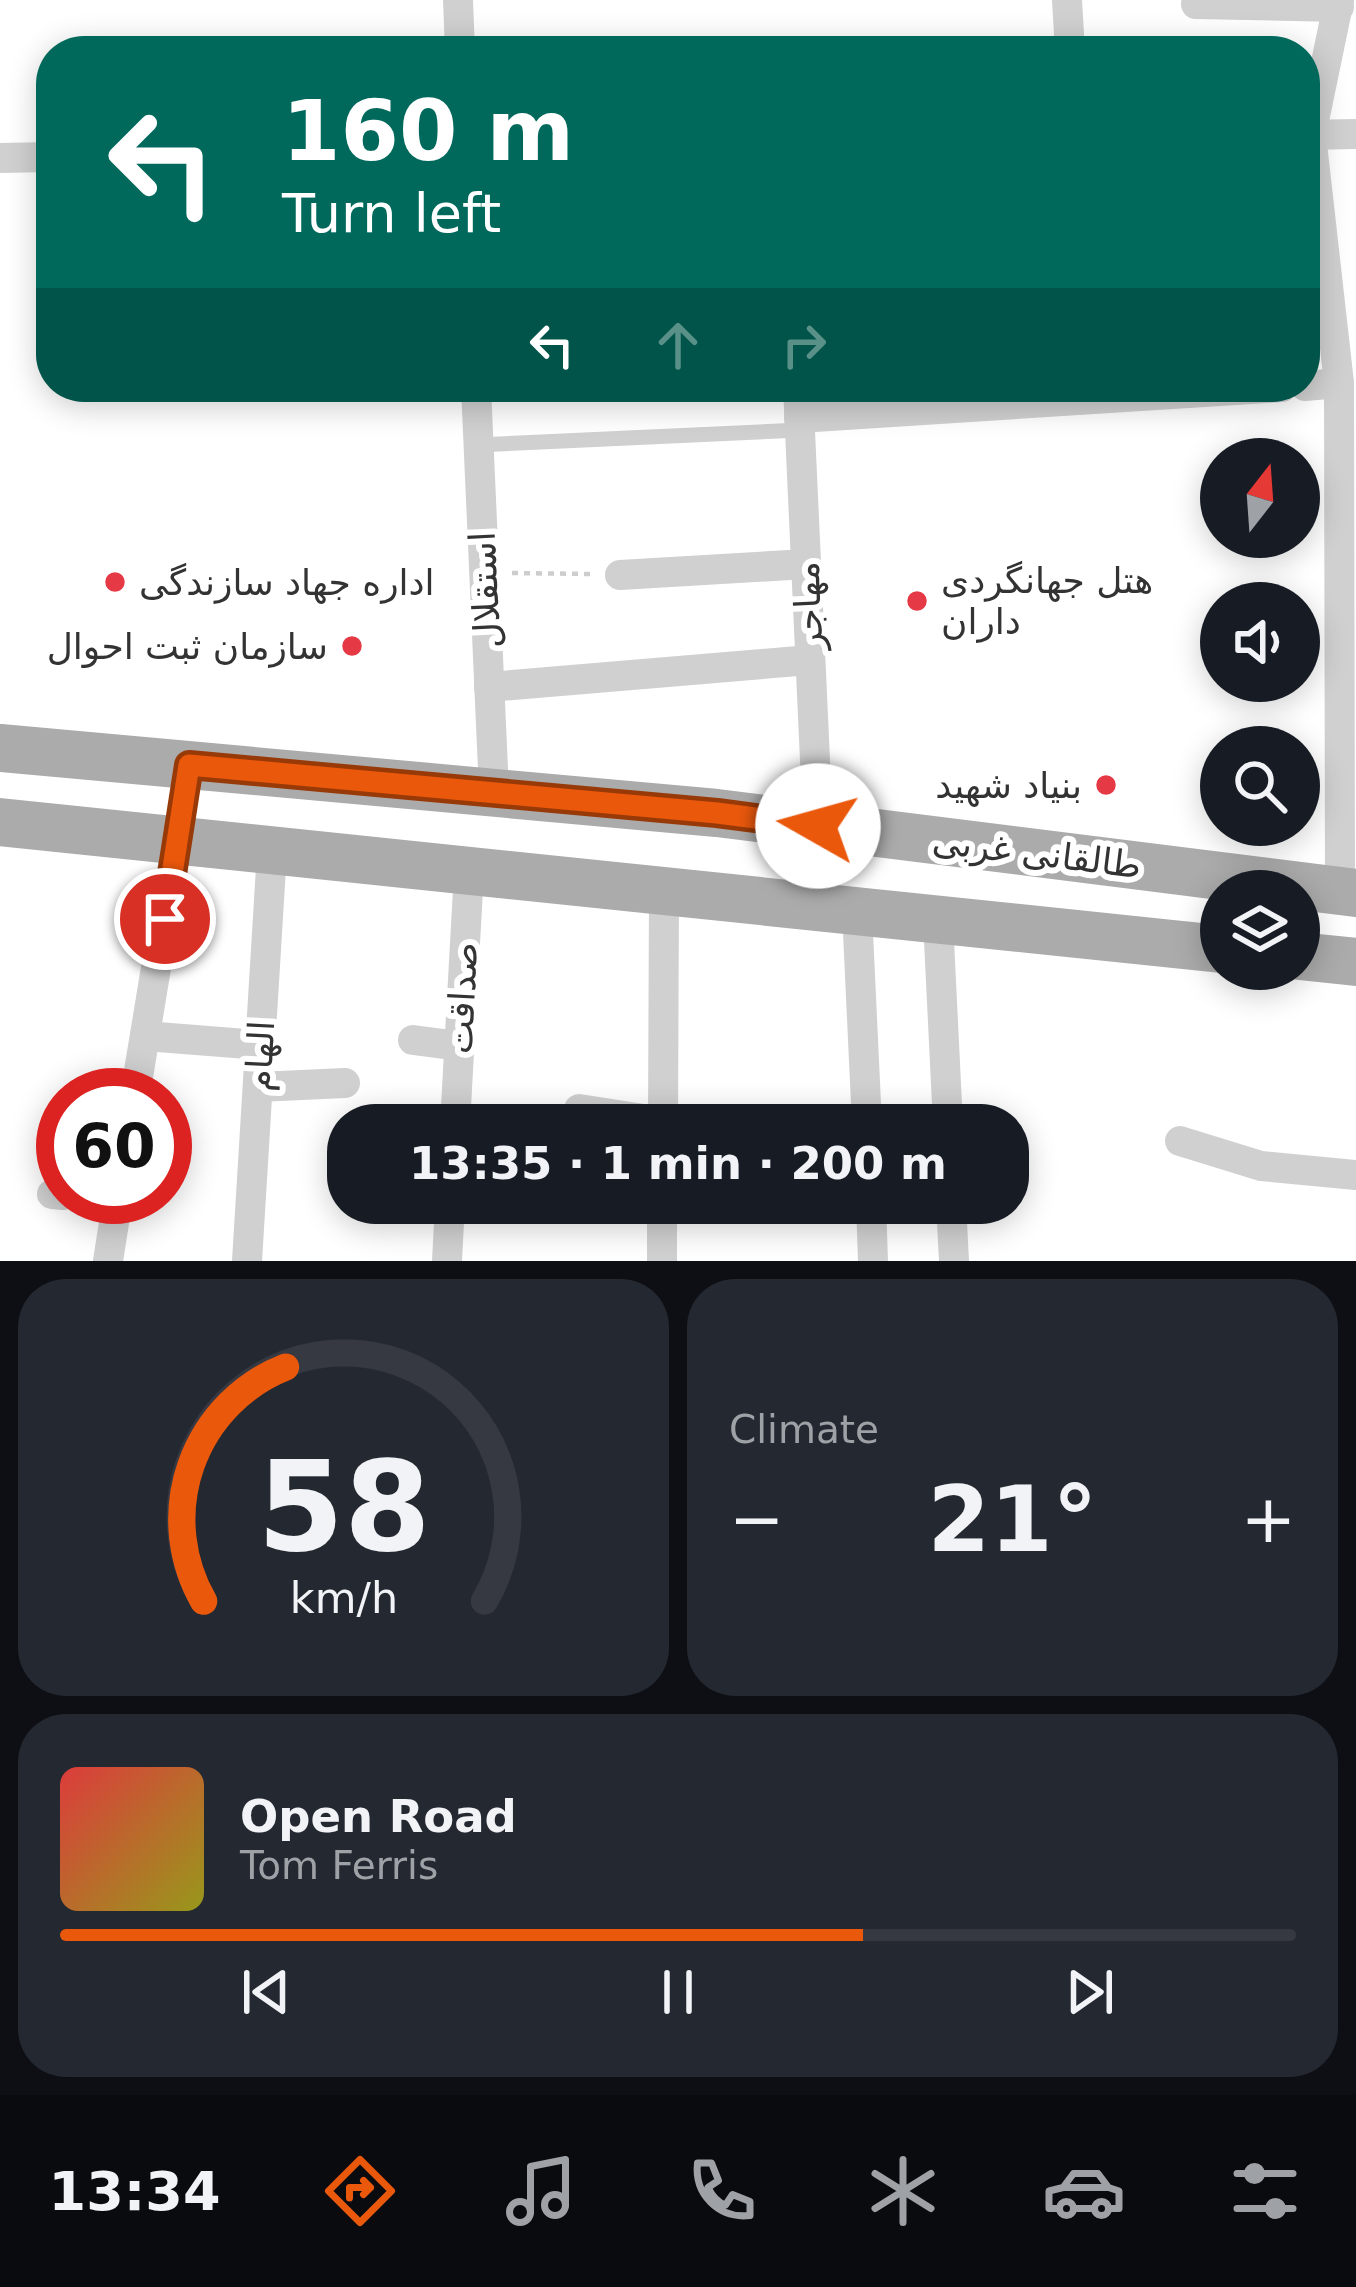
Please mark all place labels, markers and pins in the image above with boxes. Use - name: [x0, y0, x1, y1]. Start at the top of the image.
- place label: هتل جهانگردی داران: [941, 560, 1153, 643]
- place label: اداره جهاد سازندگی: [139, 562, 435, 604]
- marker: اداره جهاد سازندگی: [102, 569, 128, 595]
- marker: هتل جهانگردی داران: [904, 588, 930, 614]
- place label: سازمان ثبت احوال: [47, 626, 328, 668]
- marker: سازمان ثبت احوال: [339, 633, 365, 659]
- place label: بنیاد شهید: [935, 765, 1082, 807]
- marker: بنیاد شهید: [1093, 772, 1119, 798]
- pin: [114, 868, 216, 970]

